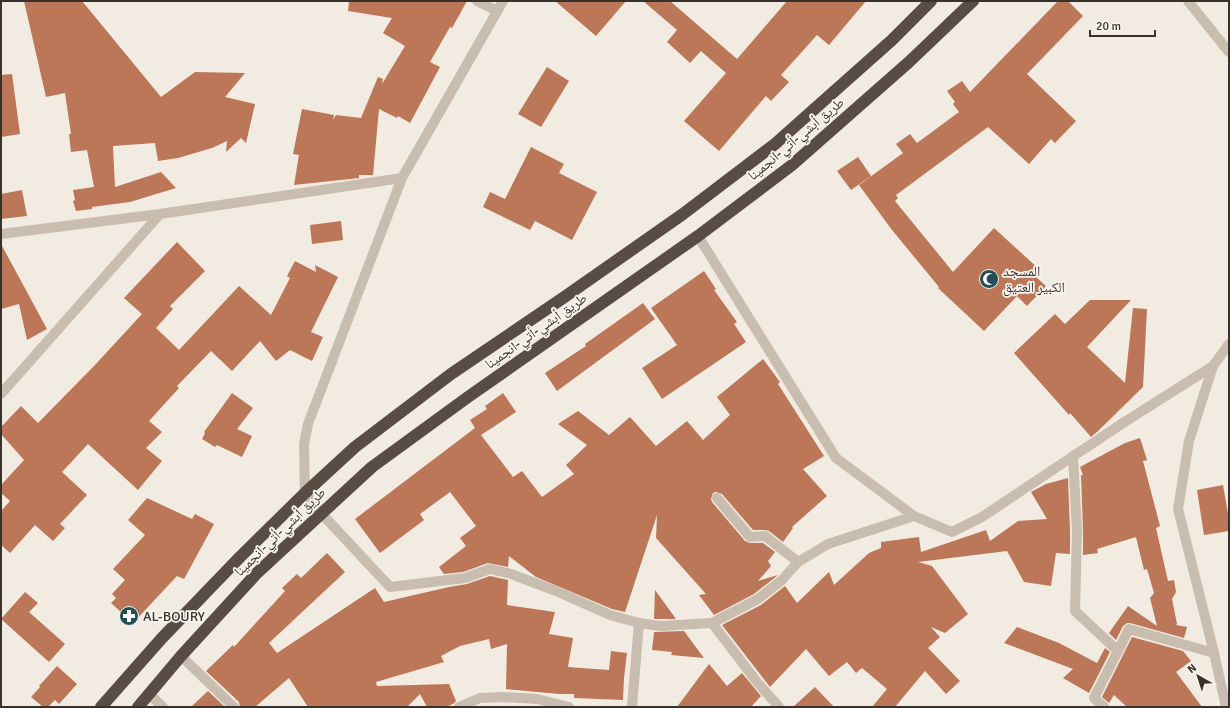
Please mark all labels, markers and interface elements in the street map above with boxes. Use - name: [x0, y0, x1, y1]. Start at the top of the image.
- scale bar: [1090, 12, 1155, 38]
- text: 20 m: [1096, 19, 1121, 34]
- street label: طريق أبشي-أتي-انجمينا: [744, 94, 849, 186]
- place label: المسجد الكبير العتيق: [1003, 263, 1065, 297]
- mosque icon: المسجد الكبير العتيق: [978, 268, 1000, 290]
- street label: طريق أبشي-أتي-انجمينا: [482, 290, 592, 375]
- street label: طريق أبشي-أتي-انجمينا: [231, 484, 331, 582]
- pharmacy icon: AL-BOURY: [118, 605, 140, 627]
- place label: AL-BOURY: [143, 608, 205, 625]
- north arrow: [1178, 656, 1218, 696]
- text: N: [1185, 661, 1199, 676]

